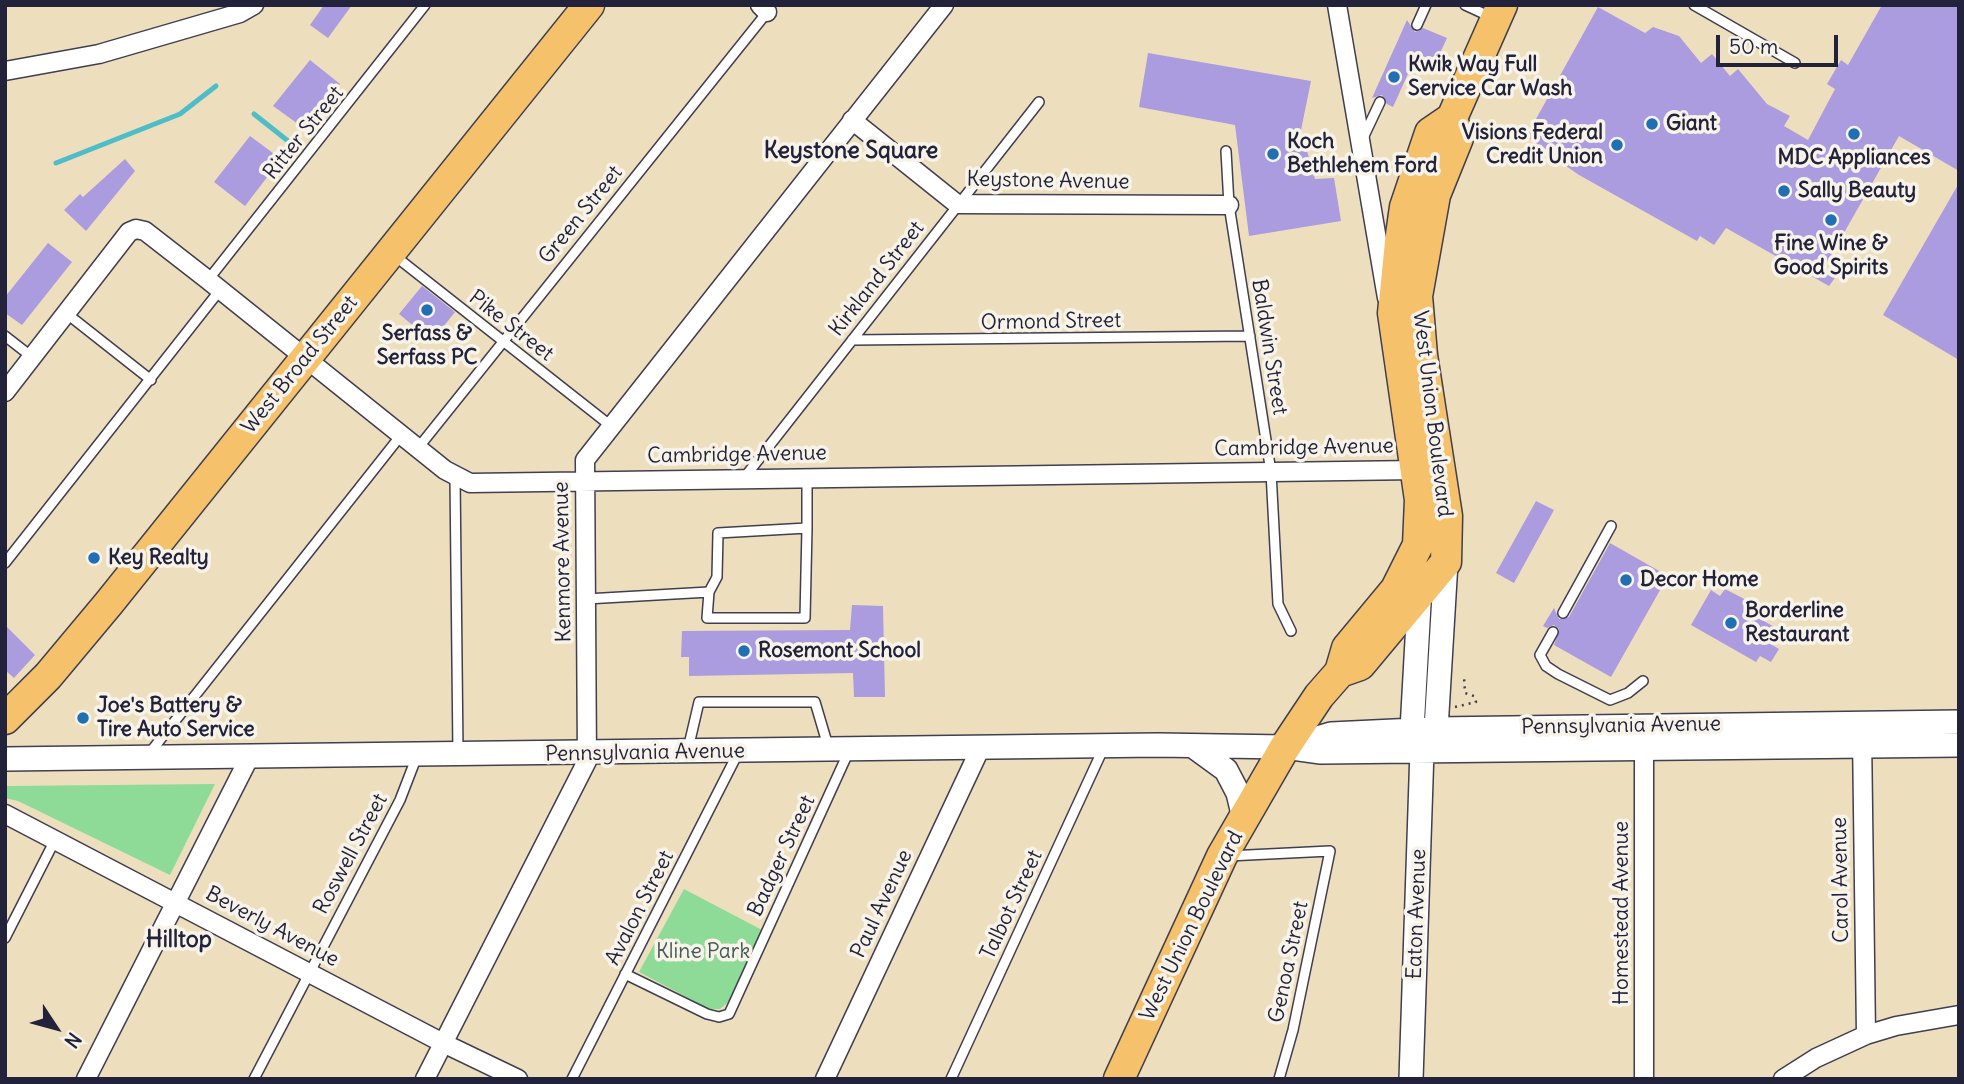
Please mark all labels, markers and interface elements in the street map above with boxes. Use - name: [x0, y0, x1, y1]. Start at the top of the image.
- scale bar: [1719, 21, 1842, 65]
- text: 50 m: [1729, 33, 1778, 60]
- place label: Kwik Way Full Service Car Wash: [1408, 52, 1572, 102]
- marker: Kwik Way Full Service Car Wash: [1386, 69, 1402, 85]
- street label: Ritter Street: [259, 81, 349, 185]
- place label: Giant: [1666, 111, 1717, 137]
- marker: Giant: [1644, 116, 1660, 132]
- place label: Visions Federal Credit Union: [1462, 120, 1603, 170]
- marker: MDC Appliances: [1846, 126, 1862, 142]
- place label: Koch Bethlehem Ford: [1287, 129, 1438, 179]
- district label: Keystone Square: [764, 137, 938, 165]
- marker: Visions Federal Credit Union: [1609, 137, 1625, 153]
- place label: MDC Appliances: [1778, 145, 1930, 171]
- marker: Koch Bethlehem Ford: [1265, 146, 1281, 162]
- street label: Green Street: [534, 161, 628, 269]
- street label: Keystone Avenue: [966, 167, 1130, 195]
- place label: Sally Beauty: [1798, 178, 1916, 204]
- marker: Sally Beauty: [1776, 183, 1792, 199]
- marker: Fine Wine & Good Spirits: [1823, 212, 1839, 228]
- street label: Kirkland Street: [824, 216, 930, 342]
- place label: Fine Wine & Good Spirits: [1774, 231, 1888, 281]
- street label: Baldwin Street: [1246, 277, 1292, 417]
- street label: Pike Street: [464, 285, 558, 367]
- street label: West Broad Street: [237, 291, 363, 439]
- marker: Serfass & Serfass PC: [419, 302, 435, 318]
- street label: Ormond Street: [980, 308, 1122, 336]
- street label: West Union Boulevard: [1407, 309, 1457, 519]
- place label: Serfass & Serfass PC: [377, 321, 477, 371]
- street label: Cambridge Avenue: [1214, 434, 1394, 462]
- street label: Cambridge Avenue: [647, 441, 827, 469]
- street label: Kenmore Avenue: [549, 481, 577, 643]
- place label: Key Realty: [108, 545, 209, 571]
- marker: Key Realty: [86, 550, 102, 566]
- place label: Decor Home: [1640, 567, 1759, 593]
- marker: Decor Home: [1618, 572, 1634, 588]
- place label: Borderline Restaurant: [1745, 598, 1849, 648]
- marker: Borderline Restaurant: [1723, 615, 1739, 631]
- place label: Rosemont School: [758, 638, 921, 664]
- marker: Rosemont School: [736, 643, 752, 659]
- place label: Joe's Battery & Tire Auto Service: [97, 693, 255, 743]
- marker: Joe's Battery & Tire Auto Service: [75, 710, 91, 726]
- street label: Pennsylvania Avenue: [1521, 712, 1721, 740]
- street label: Pennsylvania Avenue: [545, 739, 745, 767]
- street label: Roswell Street: [309, 789, 393, 919]
- street label: Badger Street: [743, 791, 821, 921]
- street label: Carol Avenue: [1827, 817, 1855, 943]
- street label: Homestead Avenue: [1609, 821, 1635, 1005]
- street label: West Union Boulevard: [1135, 827, 1249, 1025]
- street label: Paul Avenue: [846, 846, 918, 962]
- street label: Talbot Street: [976, 846, 1048, 964]
- street label: Avalon Street: [600, 847, 680, 969]
- street label: Eaton Avenue: [1402, 848, 1432, 980]
- street label: Beverly Avenue: [201, 881, 343, 973]
- street label: Genoa Street: [1264, 899, 1314, 1025]
- district label: Hilltop: [146, 926, 212, 954]
- park label: Kline Park: [656, 939, 750, 965]
- north arrow: [21, 993, 91, 1063]
- text: N: [59, 1028, 87, 1053]

